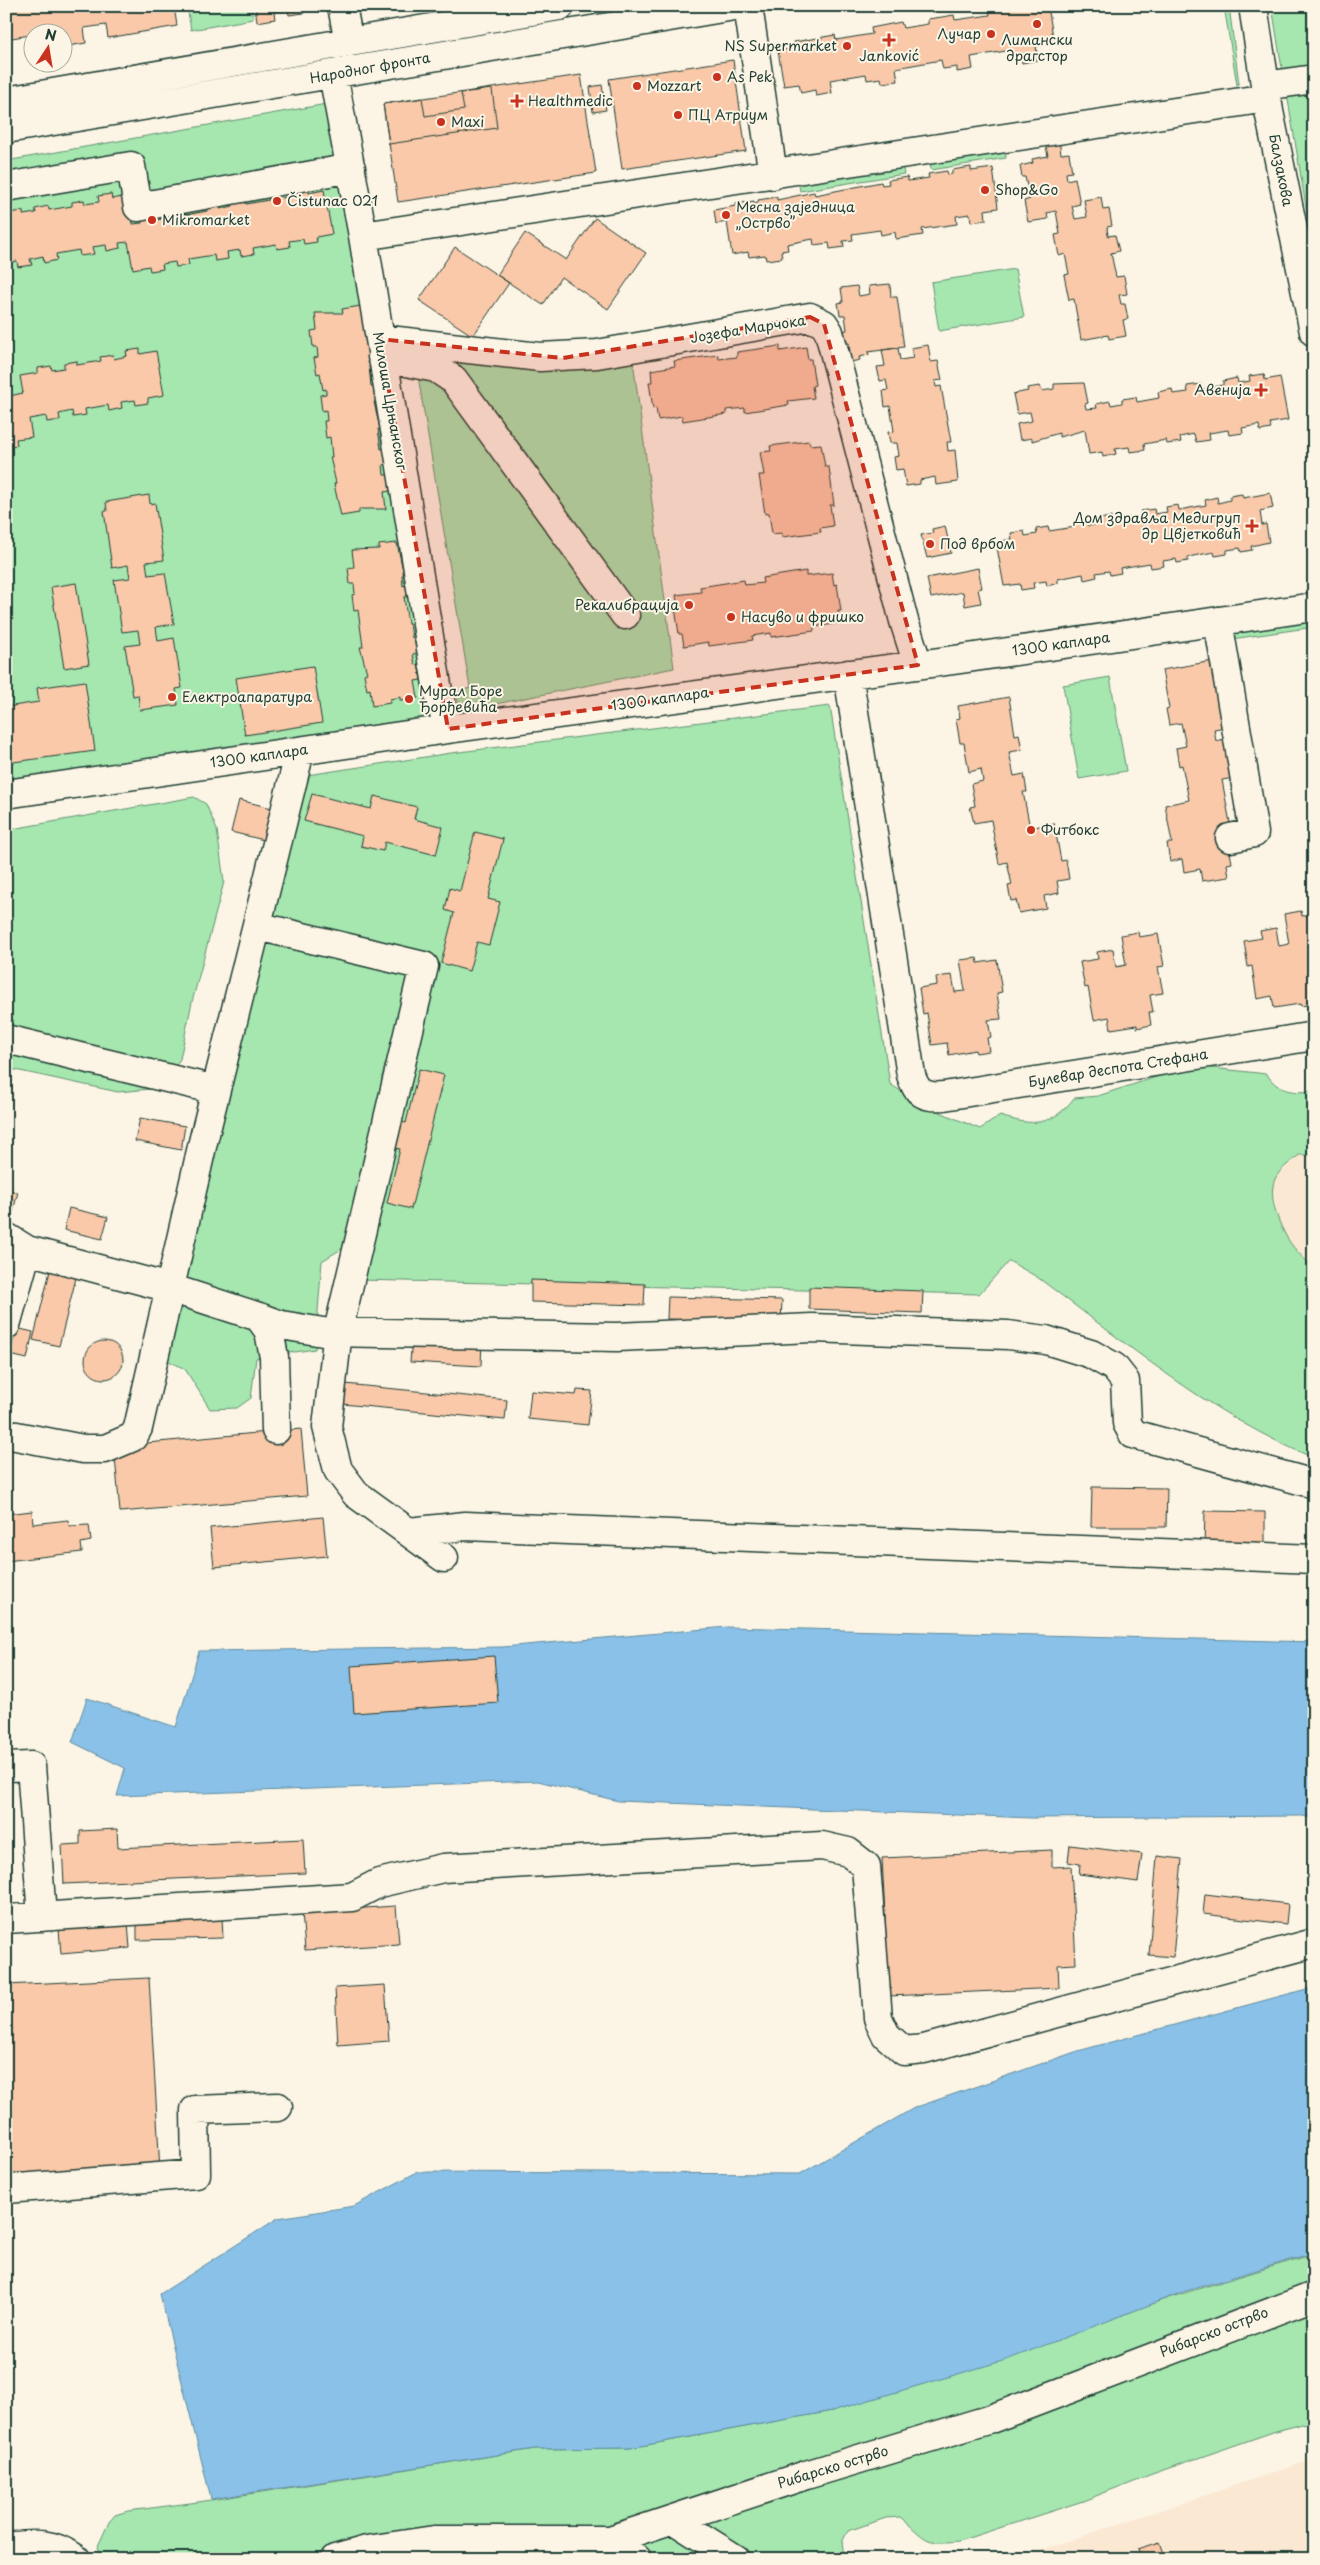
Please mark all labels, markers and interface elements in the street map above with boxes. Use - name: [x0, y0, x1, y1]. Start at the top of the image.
- marker: Лимански драгстор: [1031, 18, 1043, 30]
- north arrow: [22, 22, 72, 72]
- text: N: [43, 23, 58, 46]
- place label: Лучар: [938, 23, 981, 44]
- marker: Лучар: [985, 28, 997, 40]
- place label: Лимански драгстор: [1001, 29, 1073, 66]
- marker: Janković: [883, 34, 895, 46]
- place label: NS Supermarket: [724, 35, 837, 56]
- marker: NS Supermarket: [841, 40, 853, 52]
- place label: Janković: [859, 45, 919, 66]
- street label: Народног фронта: [308, 46, 432, 88]
- place label: As Pek: [727, 66, 773, 87]
- marker: As Pek: [711, 71, 723, 83]
- place label: Mozzart: [647, 75, 702, 96]
- marker: Mozzart: [631, 80, 643, 92]
- place label: Healthmedic: [528, 90, 613, 111]
- marker: Healthmedic: [510, 94, 524, 108]
- place label: ПЦ Атриум: [688, 104, 768, 125]
- marker: ПЦ Атриум: [672, 109, 684, 121]
- place label: Maxi: [451, 111, 484, 132]
- marker: Maxi: [435, 116, 447, 128]
- street label: Балзакова: [1264, 132, 1299, 208]
- place label: Shop&Go: [995, 179, 1058, 200]
- marker: Shop&Go: [979, 184, 991, 196]
- place label: Čistunac 021: [287, 190, 378, 211]
- marker: Čistunac 021: [271, 195, 283, 207]
- place label: Месна заједница „Острво”: [736, 196, 855, 233]
- place label: Mikromarket: [162, 209, 250, 230]
- marker: Месна заједница „Острво”: [720, 209, 732, 221]
- marker: Mikromarket: [146, 214, 158, 226]
- street label: Јозефа Марчока: [689, 309, 808, 348]
- street label: Милоша Црњанског: [368, 330, 413, 473]
- place label: Авенија: [1194, 379, 1251, 400]
- marker: Авенија: [1255, 384, 1267, 396]
- place label: Дом здравља Медигруп др Цвјетковић: [1073, 507, 1241, 544]
- marker: Дом здравља Медигруп др Цвјетковић: [1245, 519, 1259, 533]
- place label: Под врбом: [940, 533, 1015, 554]
- marker: Под врбом: [924, 538, 936, 550]
- place label: Рекалибрација: [575, 594, 679, 615]
- marker: Рекалибрација: [683, 599, 695, 611]
- place label: Насуво и фришко: [741, 606, 864, 627]
- marker: Насуво и фришко: [725, 611, 737, 623]
- street label: 1300 каплара: [1011, 626, 1111, 661]
- place label: Мурал Боре Ђорђевића: [419, 680, 503, 717]
- street label: 1300 каплара: [610, 681, 710, 716]
- place label: Електроапаратура: [182, 686, 312, 707]
- marker: Електроапаратура: [166, 691, 178, 703]
- marker: Мурал Боре Ђорђевића: [403, 693, 415, 705]
- street label: 1300 каплара: [209, 738, 309, 773]
- place label: Фитбокс: [1041, 819, 1099, 840]
- marker: Фитбокс: [1025, 824, 1037, 836]
- street label: Булевар деспота Стефана: [1027, 1043, 1209, 1092]
- street label: Рибарско острво: [1157, 2301, 1271, 2362]
- street label: Рибарско острво: [775, 2440, 891, 2493]

